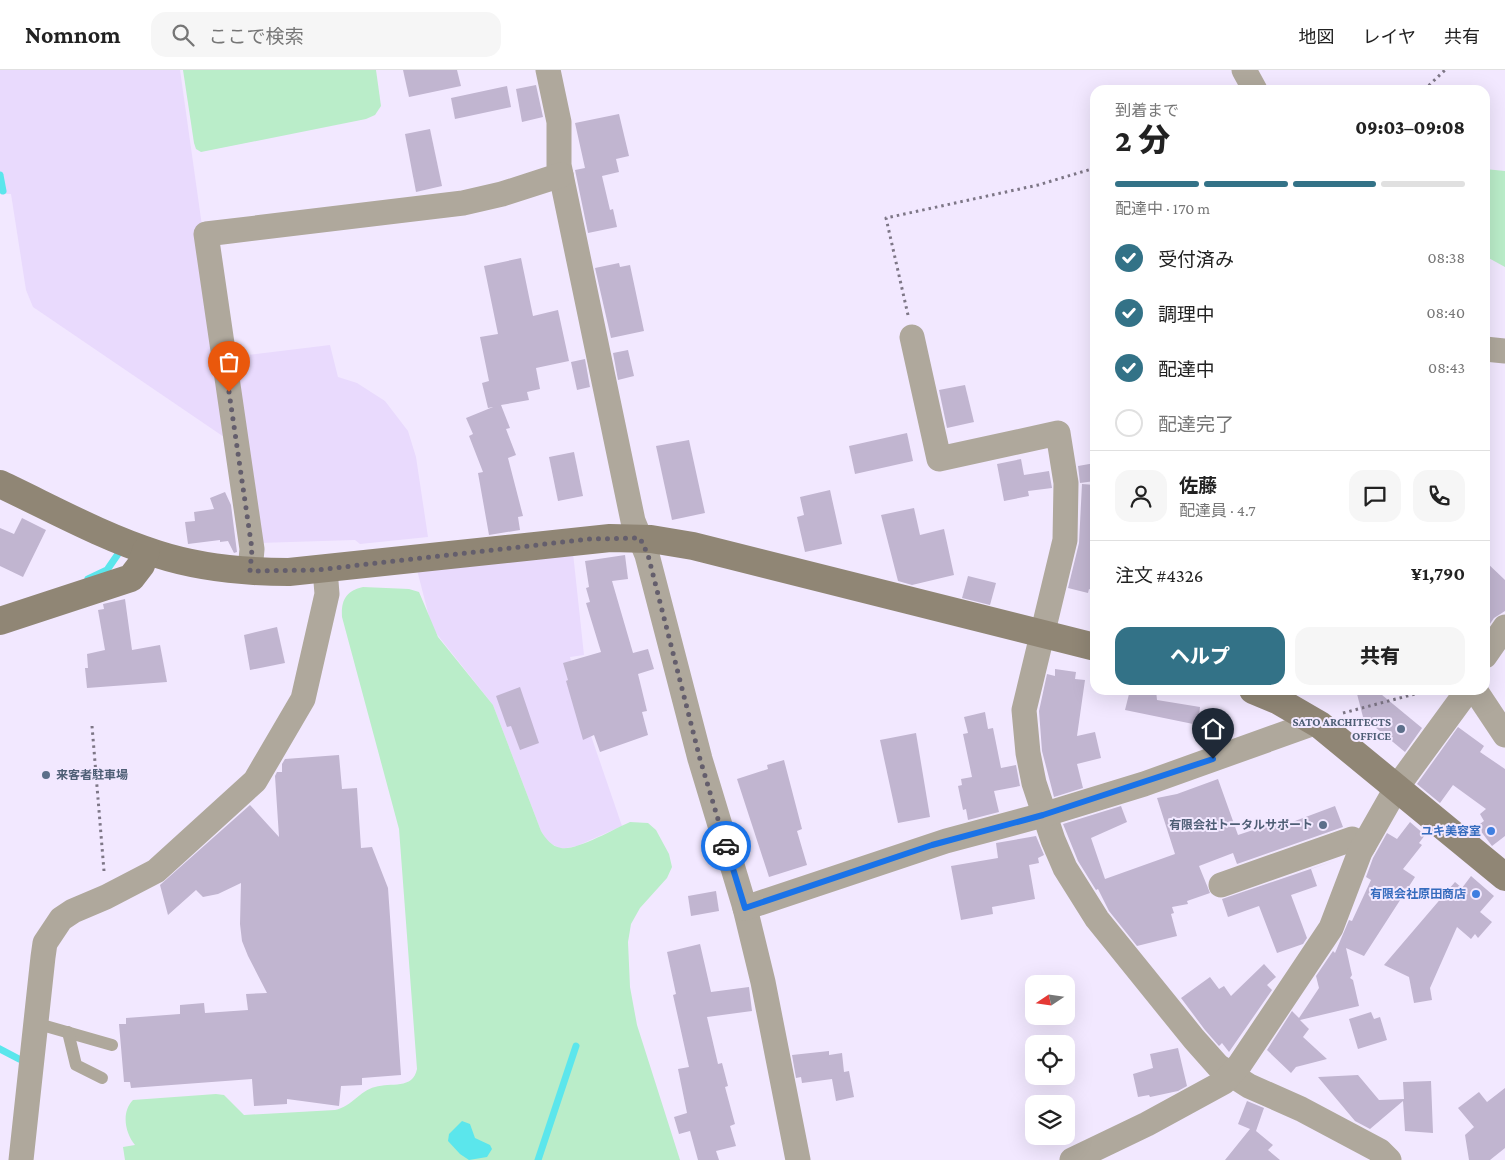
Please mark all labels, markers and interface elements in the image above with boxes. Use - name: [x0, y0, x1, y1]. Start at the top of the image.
- search box: [151, 12, 501, 57]
- text: Nomnom: [25, 21, 121, 48]
- icon: search: [169, 21, 197, 49]
- text: ここで検索: [209, 26, 304, 47]
- text: 地図: [1299, 27, 1335, 47]
- text: レイヤ: [1363, 27, 1416, 47]
- text: 共有: [1444, 27, 1480, 47]
- text: 到着まで: [1115, 102, 1179, 119]
- text: 09:03–09:08: [1355, 117, 1465, 138]
- text: 2 分: [1115, 122, 1170, 158]
- text: 配達中 · 170 m: [1115, 200, 1210, 217]
- icon: check: [1115, 244, 1143, 272]
- text: 受付済み: [1158, 249, 1234, 270]
- text: 08:38: [1427, 249, 1465, 266]
- icon: check: [1115, 299, 1143, 327]
- text: 調理中: [1158, 304, 1215, 325]
- text: 08:40: [1426, 304, 1465, 321]
- pin: [208, 341, 250, 392]
- icon: bag: [215, 348, 243, 376]
- icon: check: [1115, 354, 1143, 382]
- text: 配達中: [1158, 359, 1215, 380]
- text: 08:43: [1428, 359, 1465, 376]
- text: 配達完了: [1158, 414, 1234, 435]
- button: person: [1115, 470, 1167, 522]
- button: chat: [1349, 470, 1401, 522]
- button: phone: [1413, 470, 1465, 522]
- text: 佐藤: [1179, 475, 1217, 496]
- text: 配達員 · 4.7: [1179, 502, 1256, 519]
- text: ¥1,790: [1411, 563, 1465, 584]
- text: 注文 #4326: [1115, 565, 1204, 586]
- button: ヘルプ: [1115, 627, 1285, 685]
- button: 共有: [1295, 627, 1465, 685]
- pin: [1192, 708, 1234, 759]
- icon: home: [1199, 715, 1227, 743]
- place label: SATO ARCHITECTS OFFICE: [1293, 715, 1391, 743]
- marker: SATO ARCHITECTS OFFICE: [1395, 723, 1407, 735]
- place label: 来客者駐車場: [56, 768, 128, 782]
- marker: 来客者駐車場: [40, 769, 52, 781]
- place label: 有限会社トータルサポート: [1169, 818, 1313, 832]
- marker: 有限会社トータルサポート: [1317, 819, 1329, 831]
- courier: [701, 821, 751, 871]
- place label: ユキ美容室: [1421, 824, 1481, 838]
- marker: ユキ美容室: [1485, 825, 1497, 837]
- icon: car: [712, 832, 740, 860]
- place label: 有限会社原田商店: [1370, 887, 1466, 901]
- marker: 有限会社原田商店: [1470, 888, 1482, 900]
- north arrow: [1025, 975, 1075, 1025]
- map controls: [1025, 975, 1075, 1145]
- button: locate: [1025, 1035, 1075, 1085]
- button: layers: [1025, 1095, 1075, 1145]

